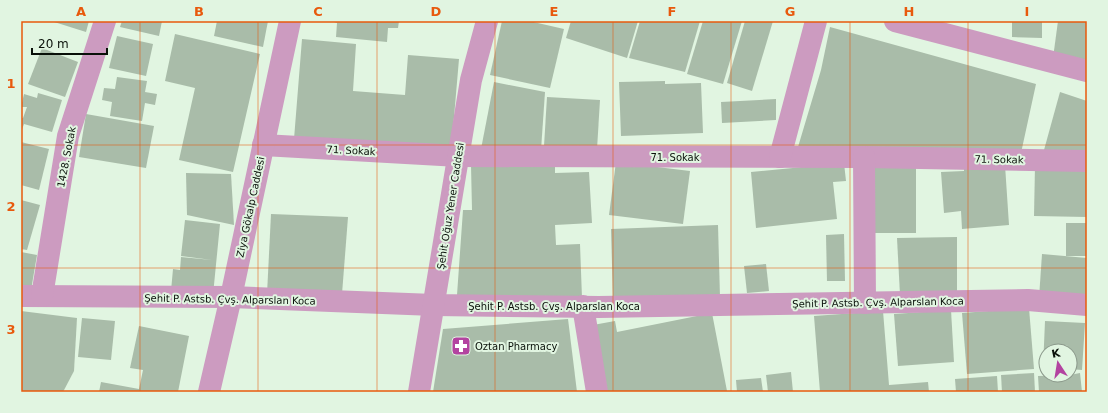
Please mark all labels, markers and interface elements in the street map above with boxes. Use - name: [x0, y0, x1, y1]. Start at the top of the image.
- text: A: [76, 4, 86, 19]
- text: B: [194, 4, 204, 19]
- text: C: [313, 4, 323, 19]
- text: D: [431, 4, 442, 19]
- text: E: [550, 4, 558, 19]
- text: F: [668, 4, 676, 19]
- text: G: [785, 4, 795, 19]
- text: H: [904, 4, 914, 19]
- text: I: [1025, 4, 1029, 19]
- scale bar: [32, 30, 107, 56]
- text: 20 m: [38, 37, 69, 51]
- text: 1: [6, 76, 16, 91]
- street label: 1428. Sokak: [55, 126, 78, 188]
- street label: Şehit Oğuz Yener Caddesi: [435, 142, 466, 270]
- street label: 71. Sokak: [326, 144, 376, 157]
- street label: 71. Sokak: [650, 152, 700, 163]
- street label: 71. Sokak: [974, 154, 1024, 165]
- street label: Ziya Gökalp Caddesi: [234, 156, 267, 258]
- text: 2: [6, 199, 16, 214]
- street label: Şehit P. Astsb. Çvş. Alparslan Koca: [144, 293, 316, 306]
- street label: Şehit P. Astsb. Çvş. Alparslan Koca: [792, 296, 964, 309]
- street label: Şehit P. Astsb. Çvş. Alparslan Koca: [468, 301, 640, 312]
- text: 3: [6, 322, 16, 337]
- pharmacy icon: Oztan Pharmacy: [450, 335, 472, 357]
- place label: Oztan Pharmacy: [475, 341, 557, 352]
- north arrow: [1038, 343, 1078, 383]
- text: K: [1051, 346, 1062, 361]

